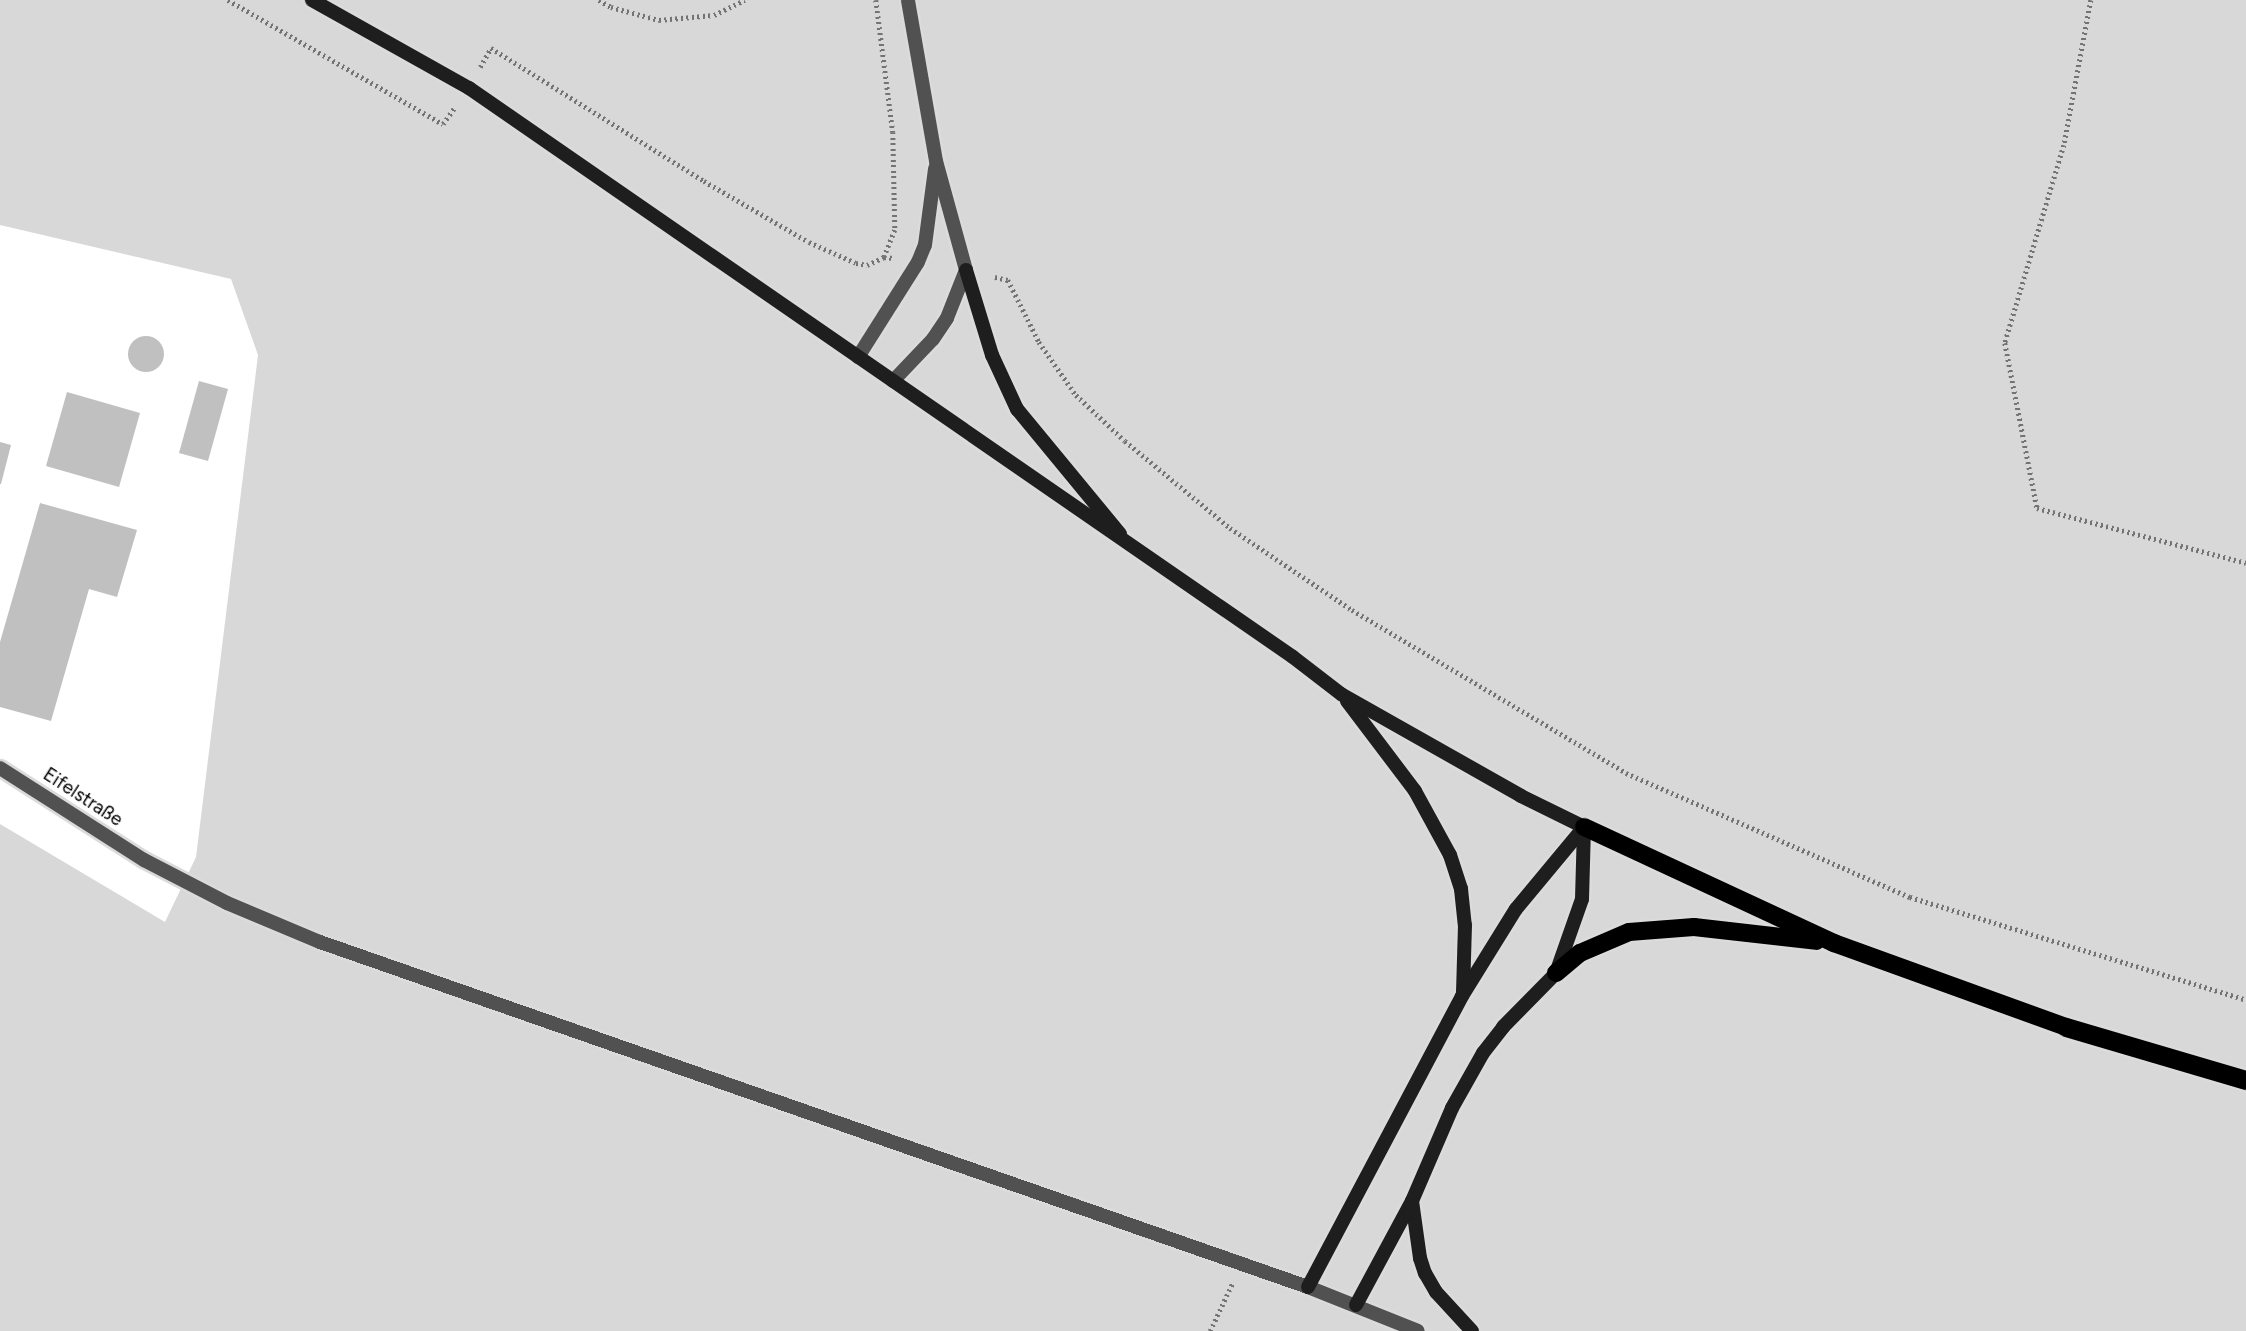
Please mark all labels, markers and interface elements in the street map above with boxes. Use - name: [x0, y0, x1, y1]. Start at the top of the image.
- street label: Eifelstraße: [39, 763, 127, 831]

